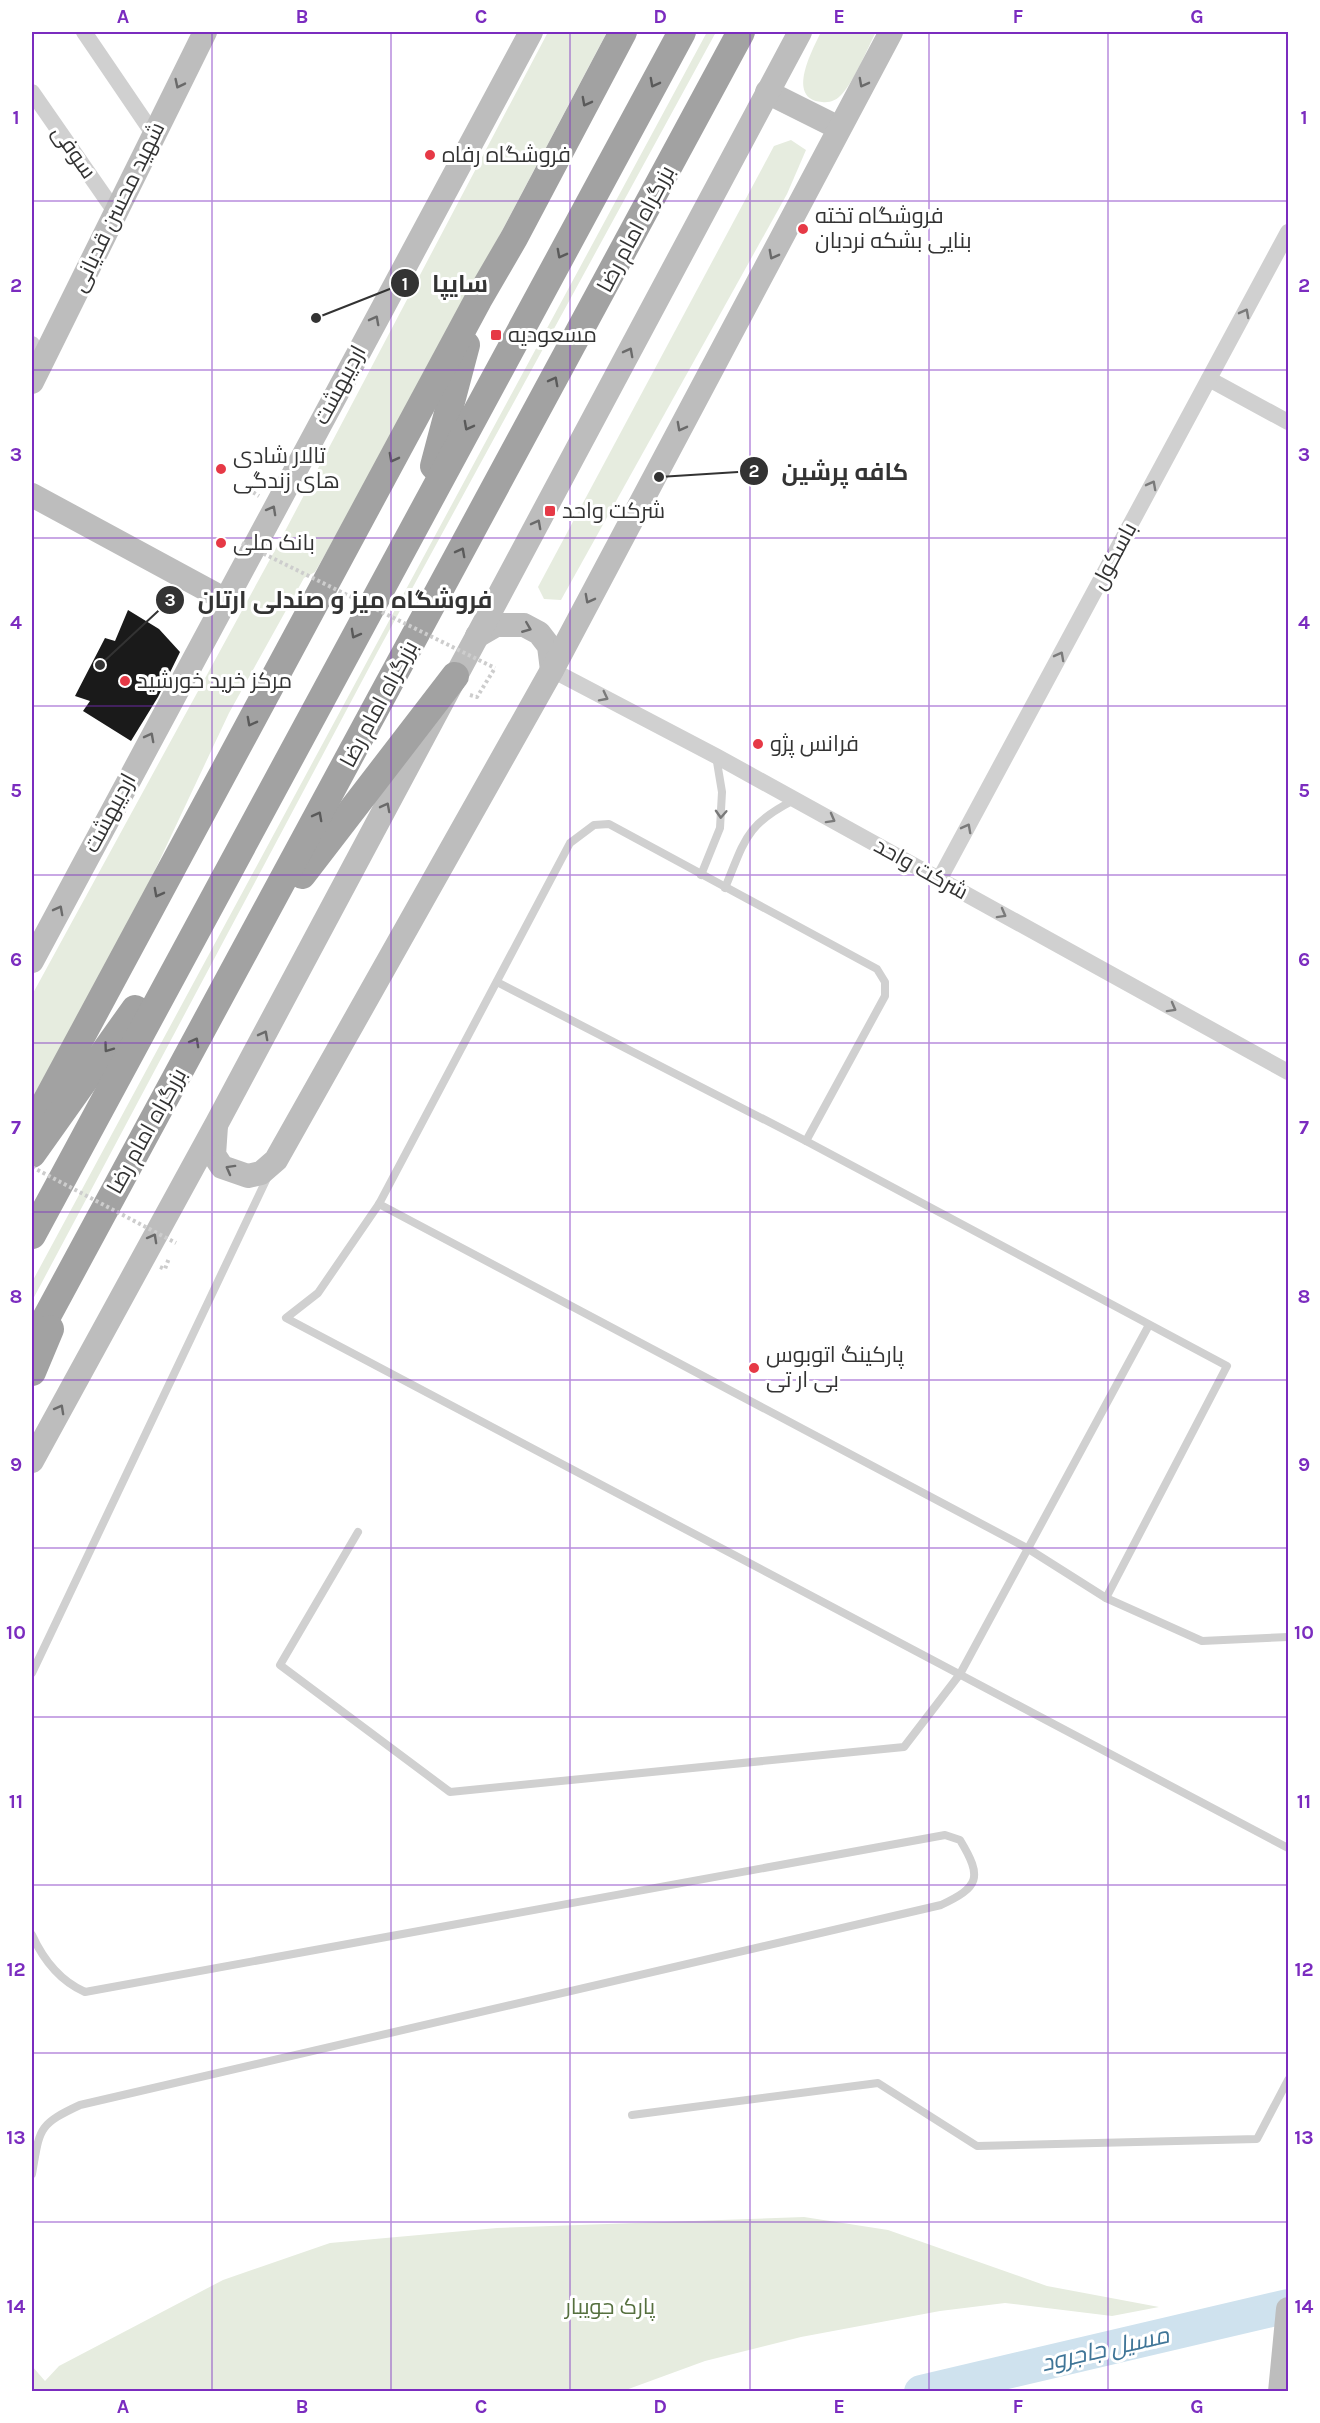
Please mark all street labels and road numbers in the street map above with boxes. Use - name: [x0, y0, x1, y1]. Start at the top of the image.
- street label: شهید محسن قدیانی: [66, 118, 170, 296]
- street label: سوفی: [46, 120, 102, 184]
- street label: بزرگراه امام رضا: [592, 161, 682, 298]
- street label: اردیبهشت: [308, 341, 372, 429]
- street label: باسکول: [1086, 518, 1142, 594]
- street label: بزرگراه امام رضا: [335, 636, 425, 773]
- street label: اردیبهشت: [78, 769, 142, 857]
- street label: شرکت واحد: [870, 833, 972, 905]
- street label: بزرگراه امام رضا: [102, 1064, 194, 1199]

